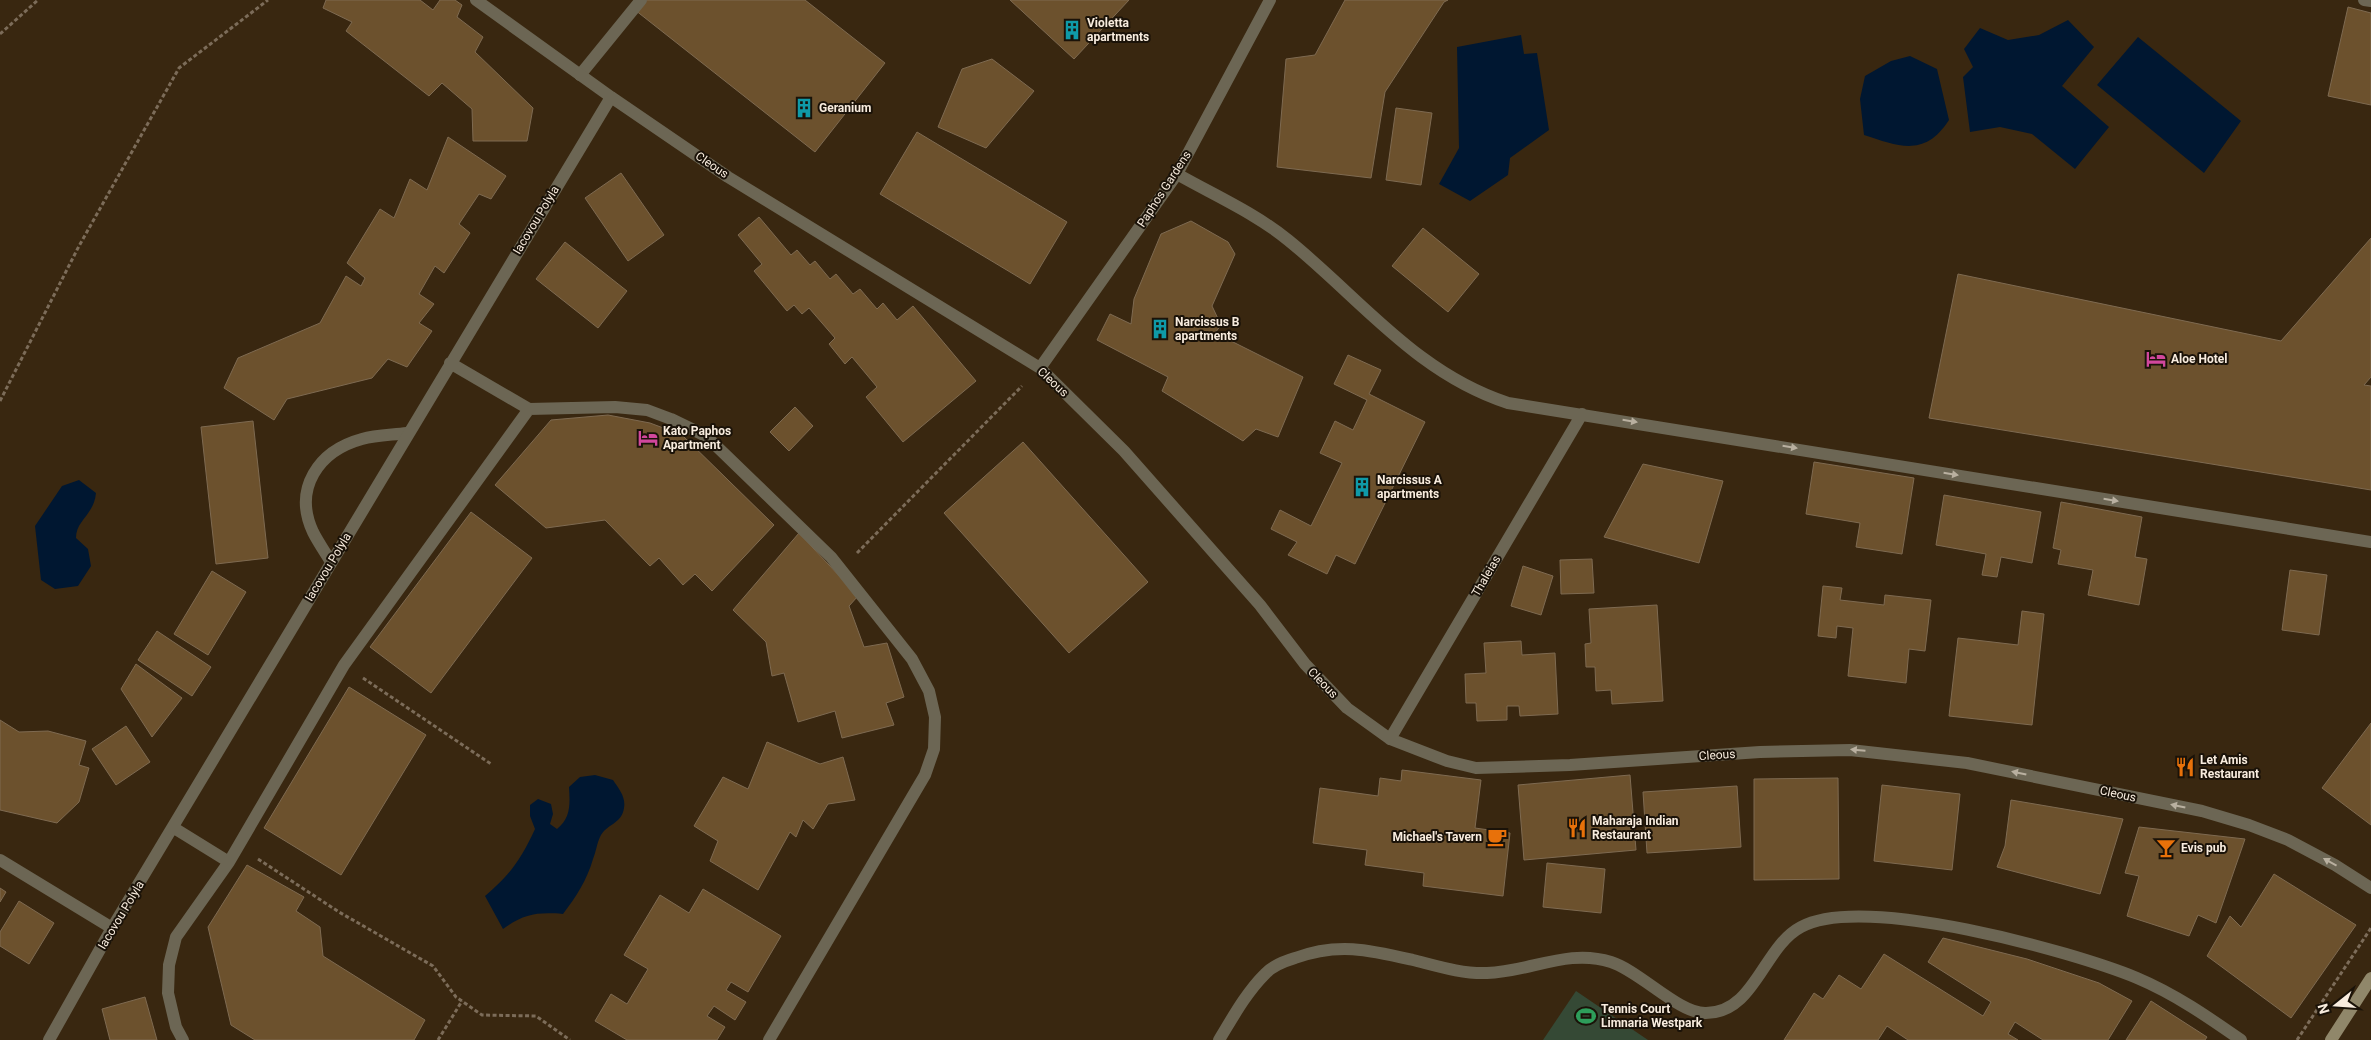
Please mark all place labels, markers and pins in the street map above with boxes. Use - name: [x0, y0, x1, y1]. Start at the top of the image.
- place label: Violetta apartments: [1087, 16, 1149, 44]
- building icon: Violetta apartments: [1061, 19, 1083, 41]
- building icon: Geranium: [793, 97, 815, 119]
- place label: Geranium: [819, 101, 871, 115]
- place label: Narcissus B apartments: [1175, 315, 1240, 343]
- building icon: Narcissus B apartments: [1149, 318, 1171, 340]
- hotel icon: Aloe Hotel: [2145, 348, 2167, 370]
- place label: Aloe Hotel: [2171, 352, 2227, 366]
- place label: Kato Paphos Apartment: [663, 424, 731, 452]
- hotel icon: Kato Paphos Apartment: [637, 427, 659, 449]
- place label: Narcissus A apartments: [1377, 473, 1443, 501]
- building icon: Narcissus A apartments: [1351, 476, 1373, 498]
- place label: Let Amis Restaurant: [2200, 753, 2259, 781]
- restaurant icon: Let Amis Restaurant: [2174, 756, 2196, 778]
- place label: Maharaja Indian Restaurant: [1592, 814, 1679, 842]
- restaurant icon: Maharaja Indian Restaurant: [1566, 817, 1588, 839]
- cafe icon: Michael's Tavern: [1486, 826, 1508, 848]
- place label: Michael's Tavern: [1393, 830, 1482, 844]
- bar icon: Evis pub: [2155, 837, 2177, 859]
- place label: Evis pub: [2181, 841, 2226, 855]
- place label: Tennis Court Limnaria Westpark: [1601, 1002, 1703, 1030]
- sports icon: Tennis Court Limnaria Westpark: [1575, 1005, 1597, 1027]

